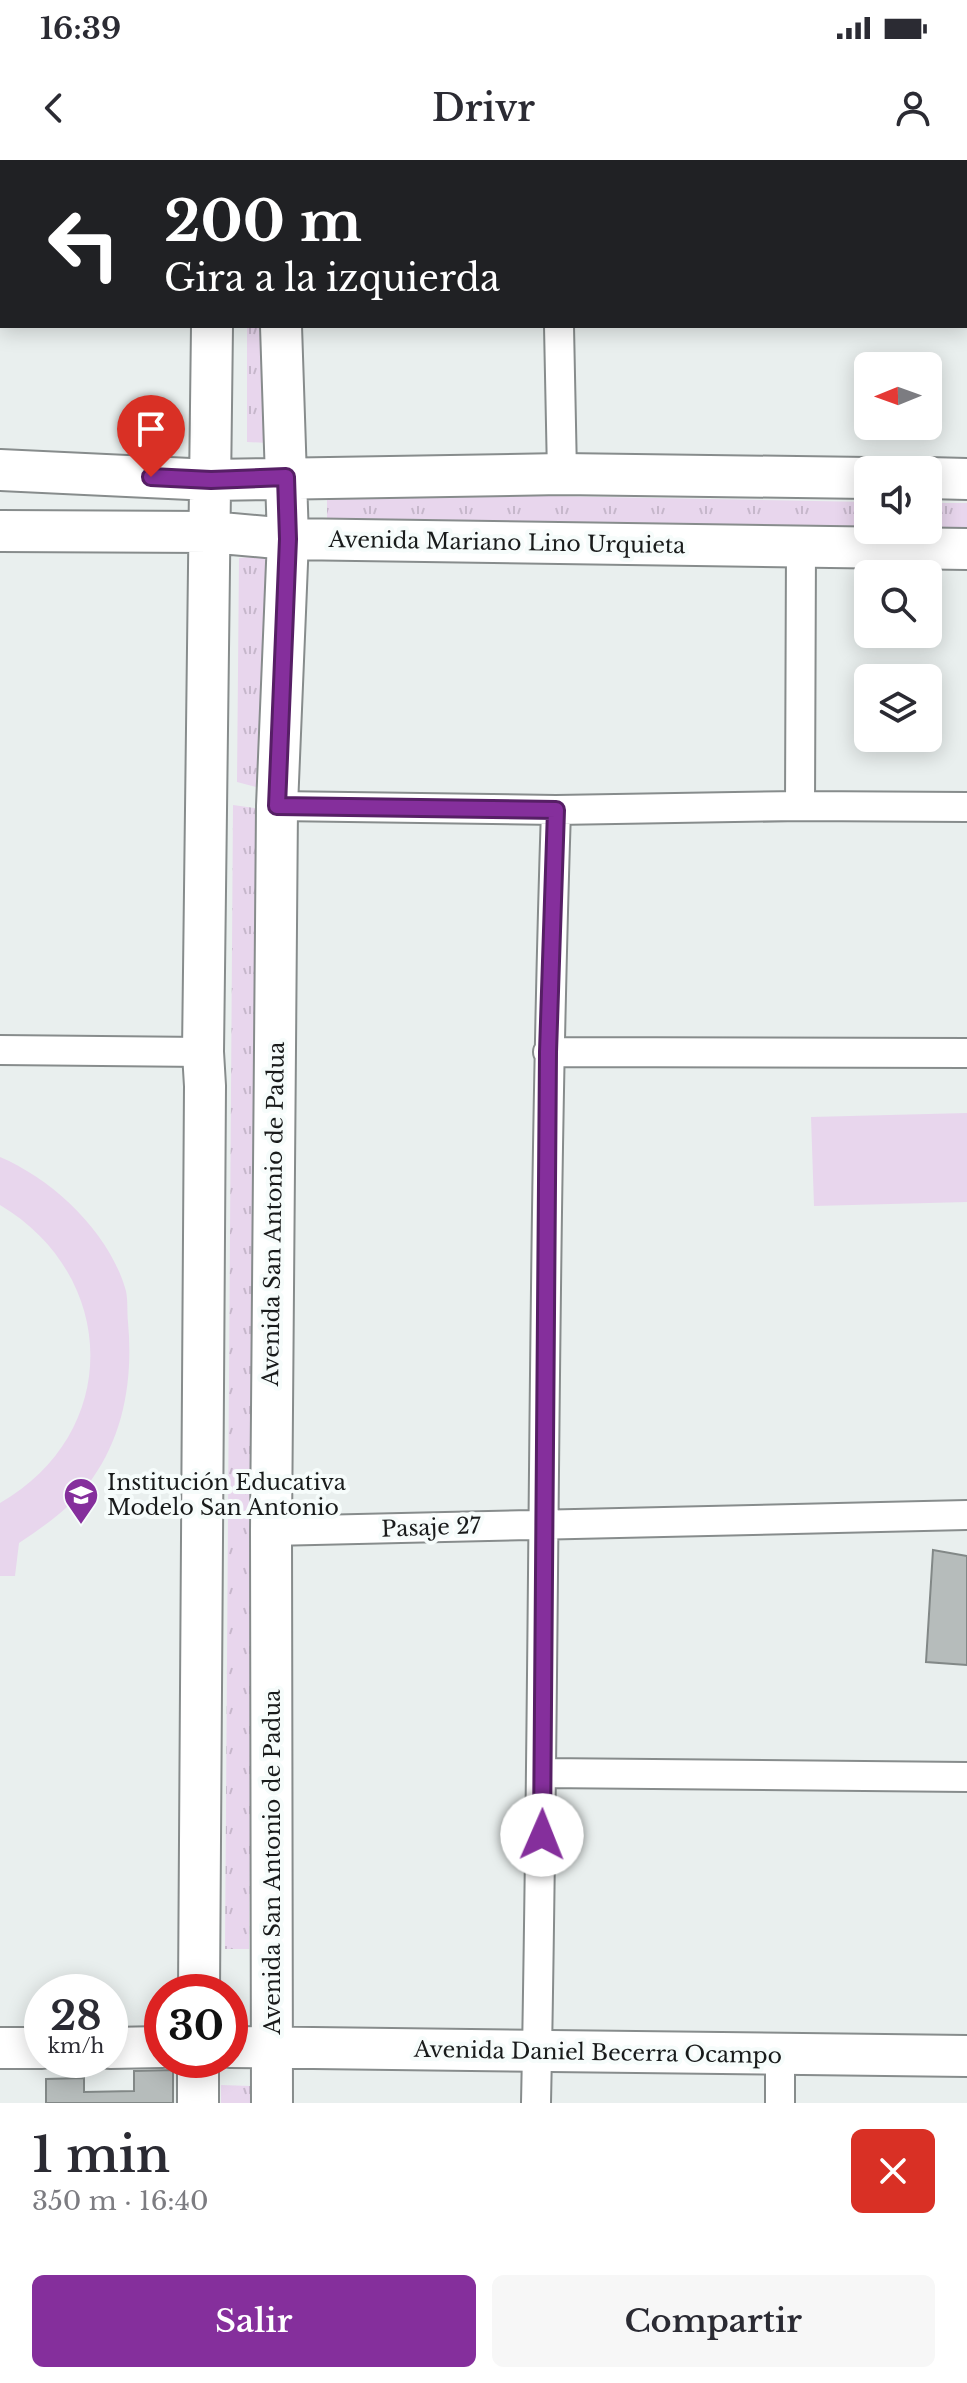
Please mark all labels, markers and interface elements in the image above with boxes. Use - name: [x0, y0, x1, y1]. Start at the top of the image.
- text: 16:39: [40, 10, 121, 47]
- icon: back: [32, 86, 76, 130]
- text: Drivr: [432, 86, 535, 131]
- icon: person: [891, 86, 935, 130]
- text: 200 m: [164, 187, 362, 256]
- icon: left: [32, 192, 136, 296]
- text: Gira a la izquierda: [164, 256, 500, 301]
- north arrow: [854, 352, 942, 440]
- map controls: [854, 352, 942, 752]
- pin: [117, 395, 185, 477]
- icon: arrive: [129, 407, 173, 451]
- button: sound: [854, 456, 942, 544]
- street label: Avenida Mariano Lino Urquieta: [327, 526, 686, 559]
- button: search: [854, 560, 942, 648]
- button: layers: [854, 664, 942, 752]
- street label: Avenida San Antonio de Padua: [257, 1041, 290, 1388]
- place label: Institución Educativa Modelo San Antonio: [107, 1469, 347, 1521]
- school or university icon: Institución Educativa Modelo San Antonio: [62, 1476, 100, 1526]
- street label: Pasaje 27: [381, 1512, 482, 1543]
- street label: Avenida San Antonio de Padua: [259, 1689, 286, 2035]
- position arrow: [500, 1793, 584, 1877]
- speed limit sign: 30: [144, 1974, 248, 2078]
- text: 28: [50, 1991, 102, 2041]
- text: km/h: [48, 2034, 104, 2058]
- street label: Avenida Daniel Becerra Ocampo: [413, 2036, 782, 2069]
- text: 1 min: [32, 2125, 170, 2185]
- button: close: [851, 2129, 935, 2213]
- text: 350 m · 16:40: [32, 2185, 209, 2217]
- button: Salir: [32, 2275, 476, 2367]
- button: Compartir: [492, 2275, 935, 2367]

